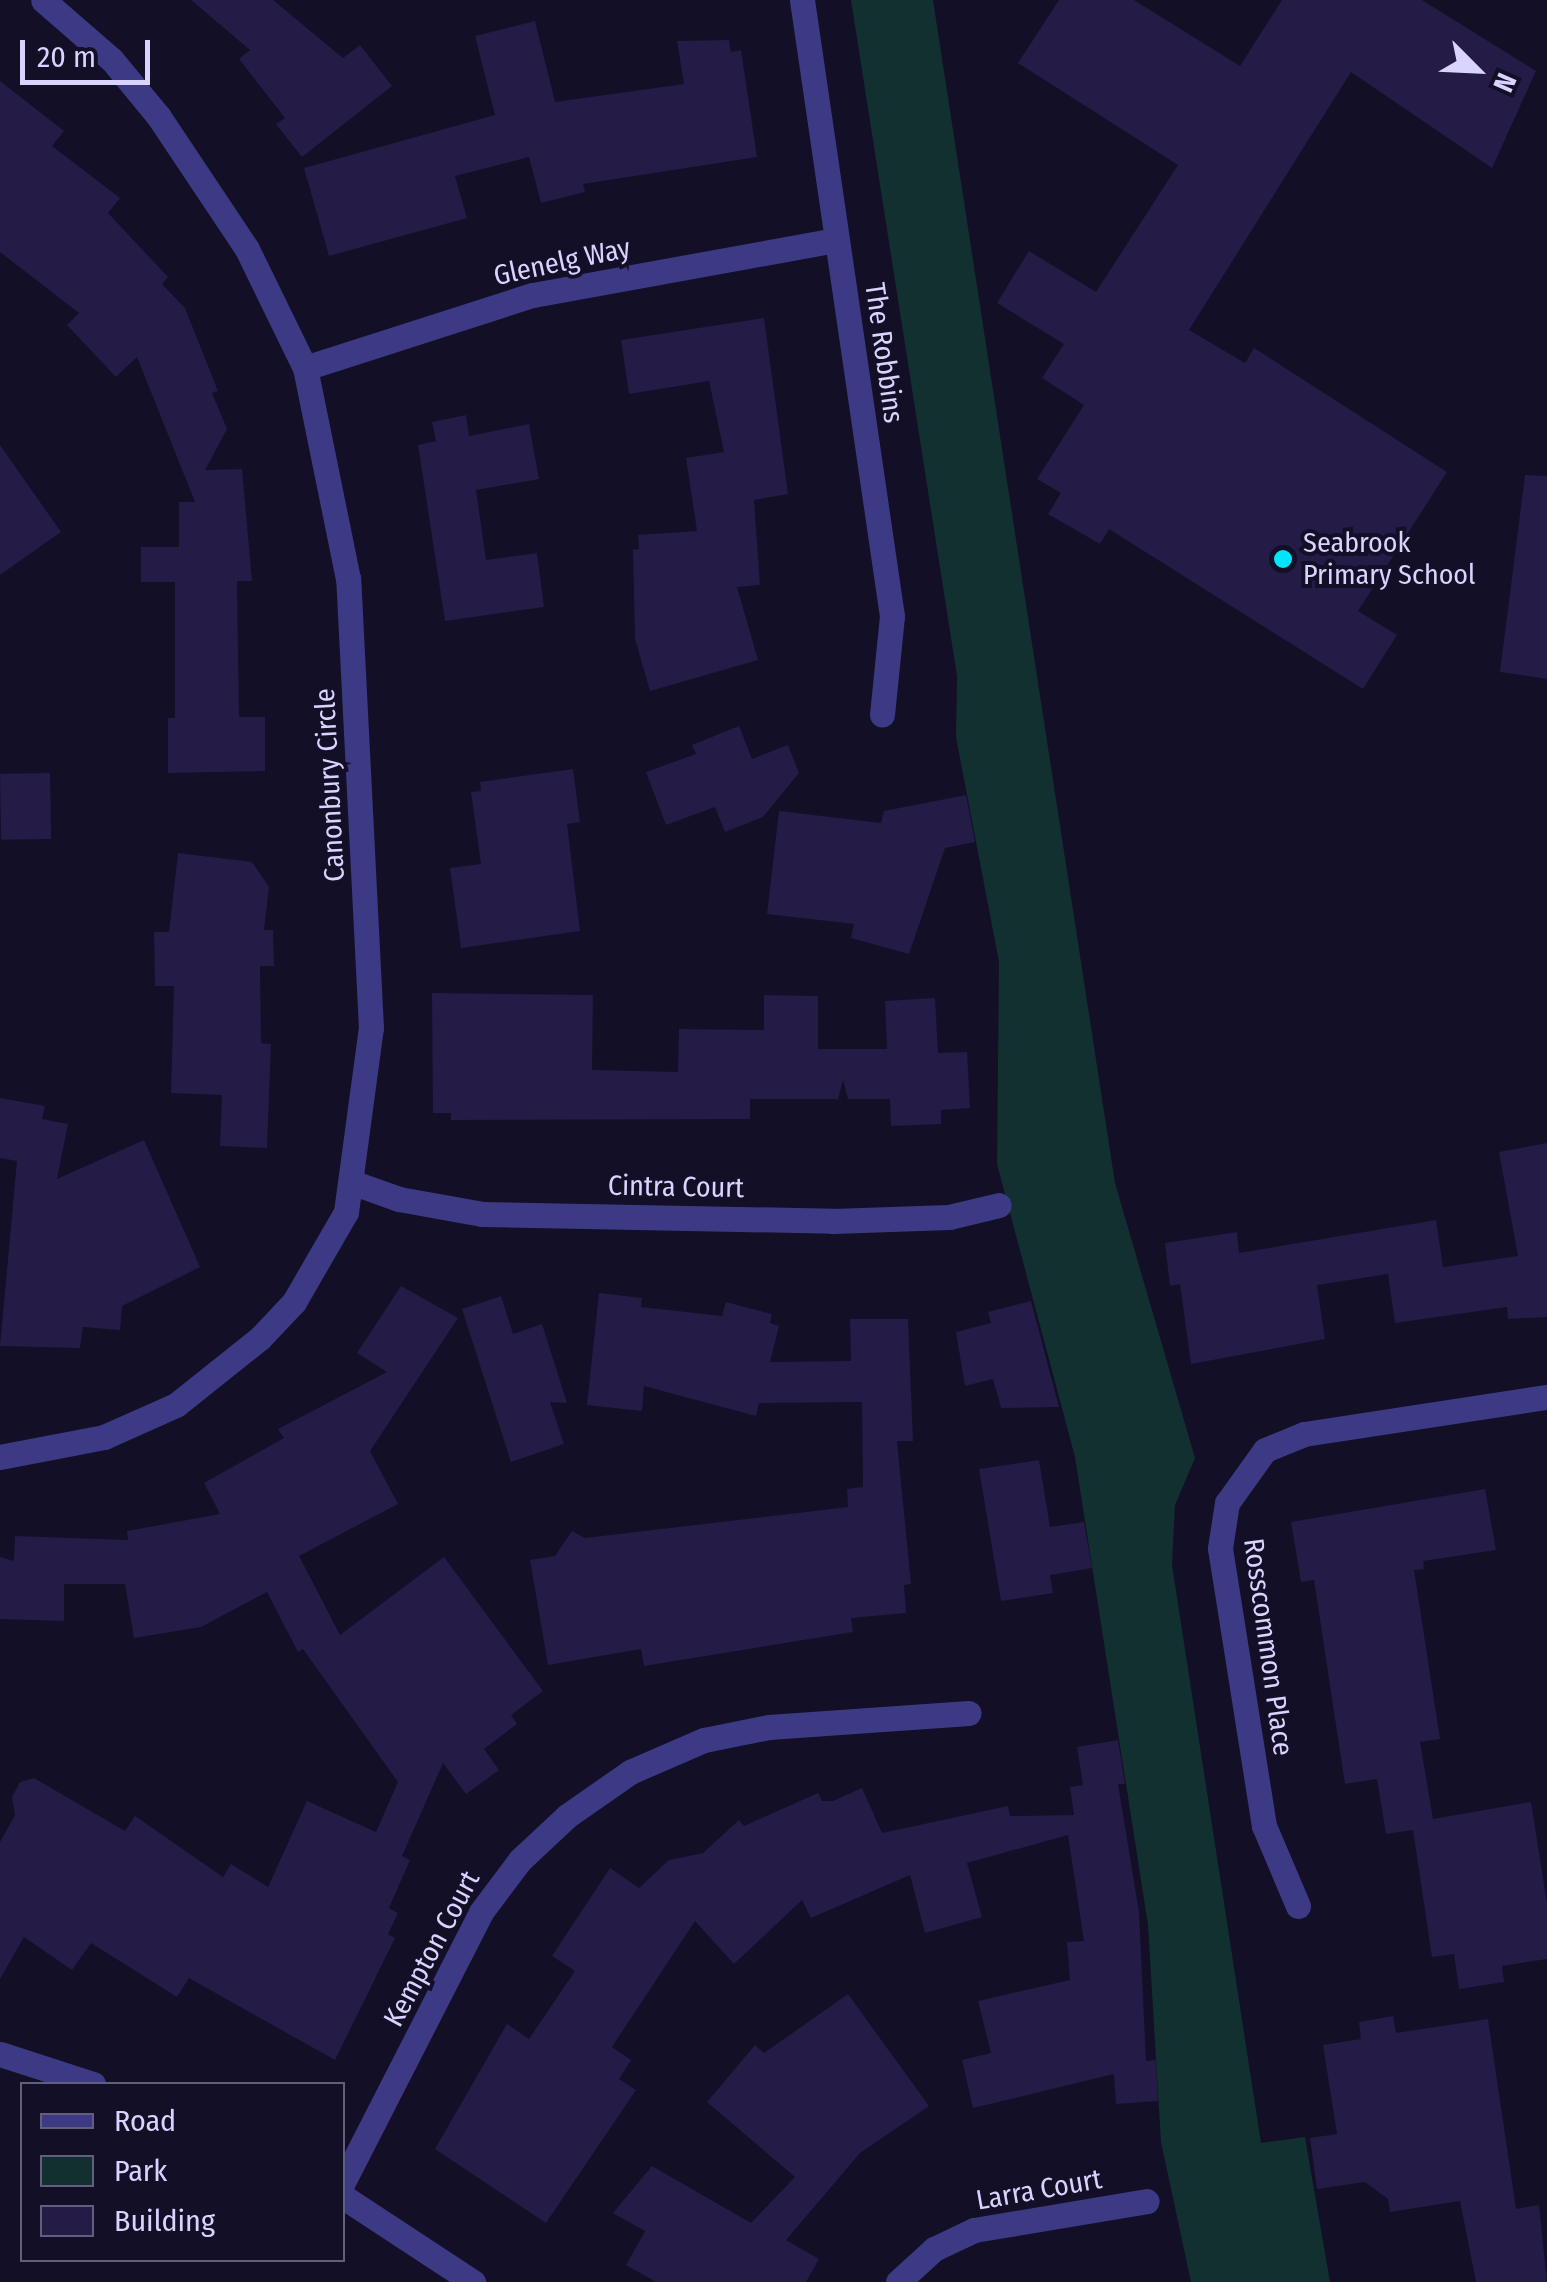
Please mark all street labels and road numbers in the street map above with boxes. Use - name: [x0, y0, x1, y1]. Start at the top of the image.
- street label: Glenelg Way: [491, 231, 633, 293]
- street label: The Robbins: [858, 281, 910, 425]
- street label: Canonbury Circle: [308, 687, 352, 883]
- street label: Cintra Court: [608, 1169, 744, 1205]
- street label: Rosscommon Place: [1236, 1536, 1300, 1758]
- street label: Kempton Court: [377, 1865, 487, 2033]
- street label: Larra Court: [974, 2162, 1104, 2218]

